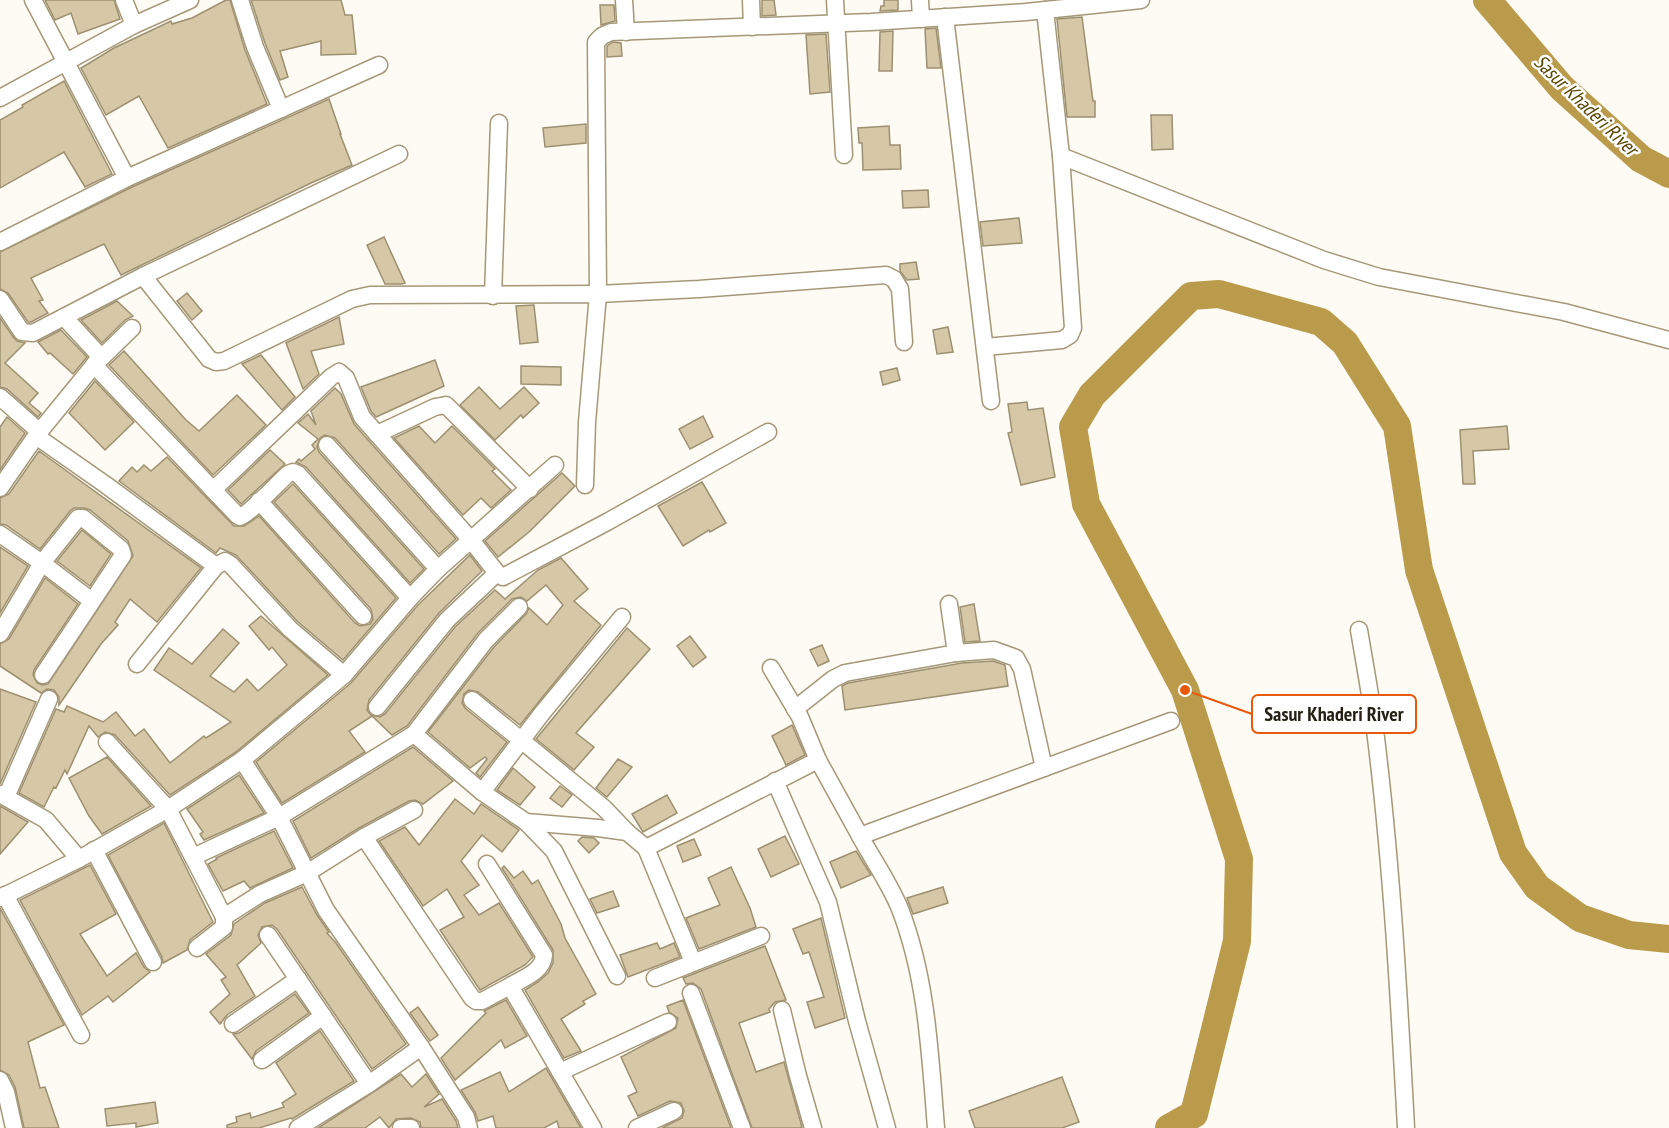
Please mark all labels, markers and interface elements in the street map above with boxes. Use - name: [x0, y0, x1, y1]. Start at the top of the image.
- water label: Sasur Khaderi River: [1528, 49, 1645, 163]
- callout: Sasur Khaderi River: [1252, 695, 1416, 733]
- text: Sasur Khaderi River: [1264, 701, 1404, 727]

